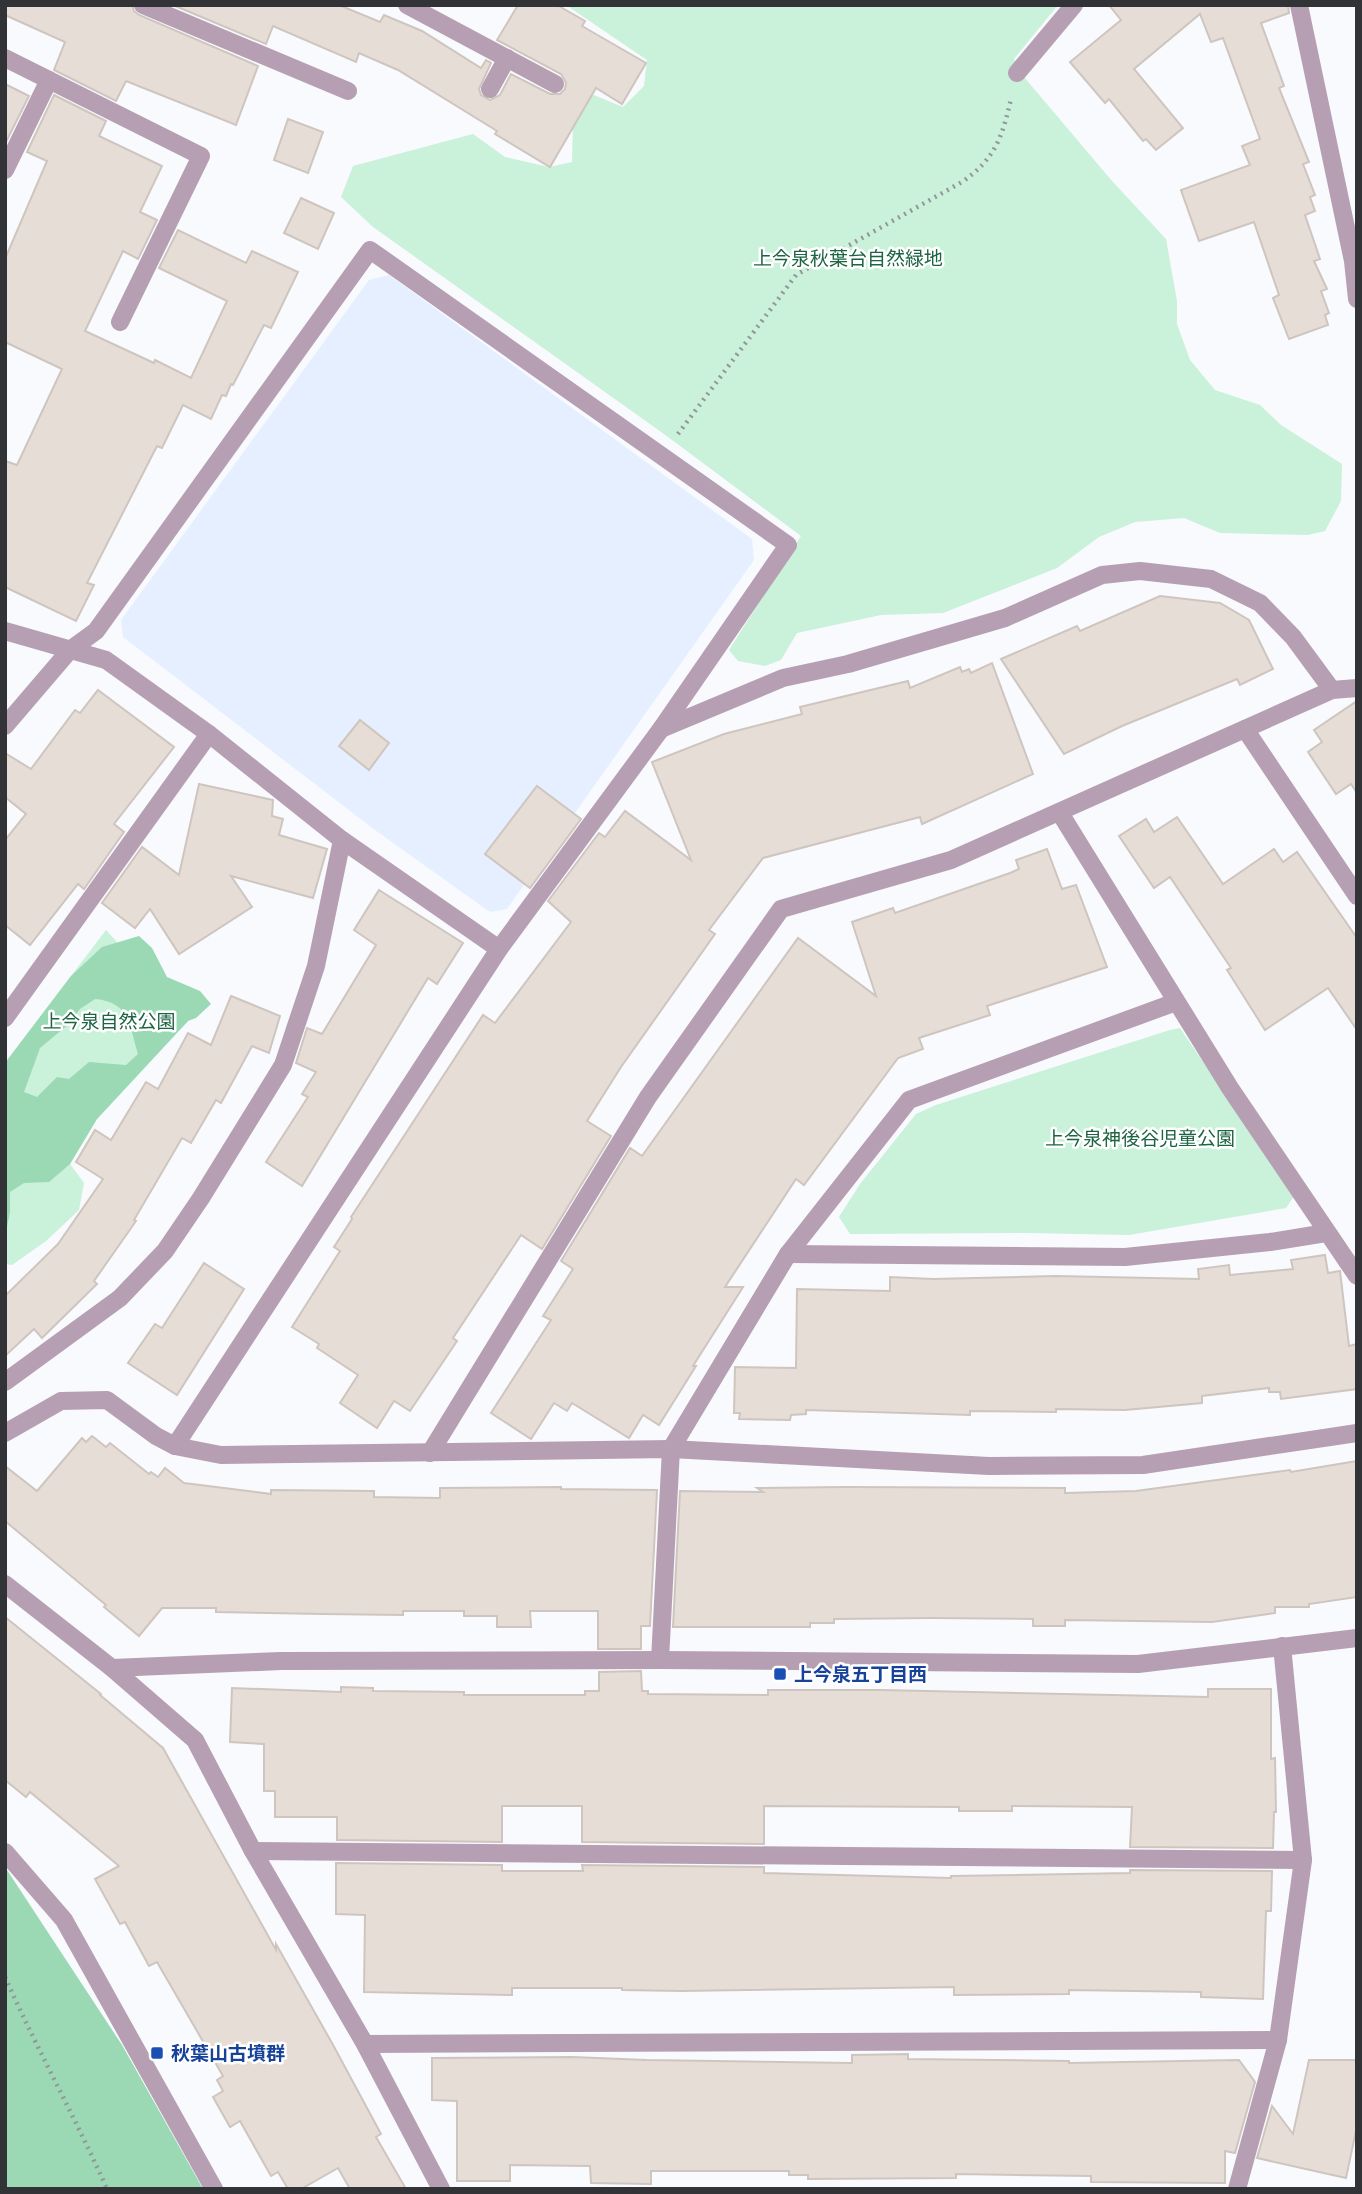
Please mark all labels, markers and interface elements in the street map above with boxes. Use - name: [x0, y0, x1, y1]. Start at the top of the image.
- park label: 上今泉秋葉台自然緑地: [753, 247, 943, 269]
- park label: 上今泉自然公園: [42, 1010, 176, 1032]
- park label: 上今泉神後谷児童公園: [1045, 1127, 1235, 1149]
- place label: 上今泉五丁目西: [794, 1663, 927, 1685]
- marker: 上今泉五丁目西: [772, 1666, 788, 1682]
- place label: 秋葉山古墳群: [171, 2042, 285, 2064]
- marker: 秋葉山古墳群: [149, 2045, 165, 2061]

